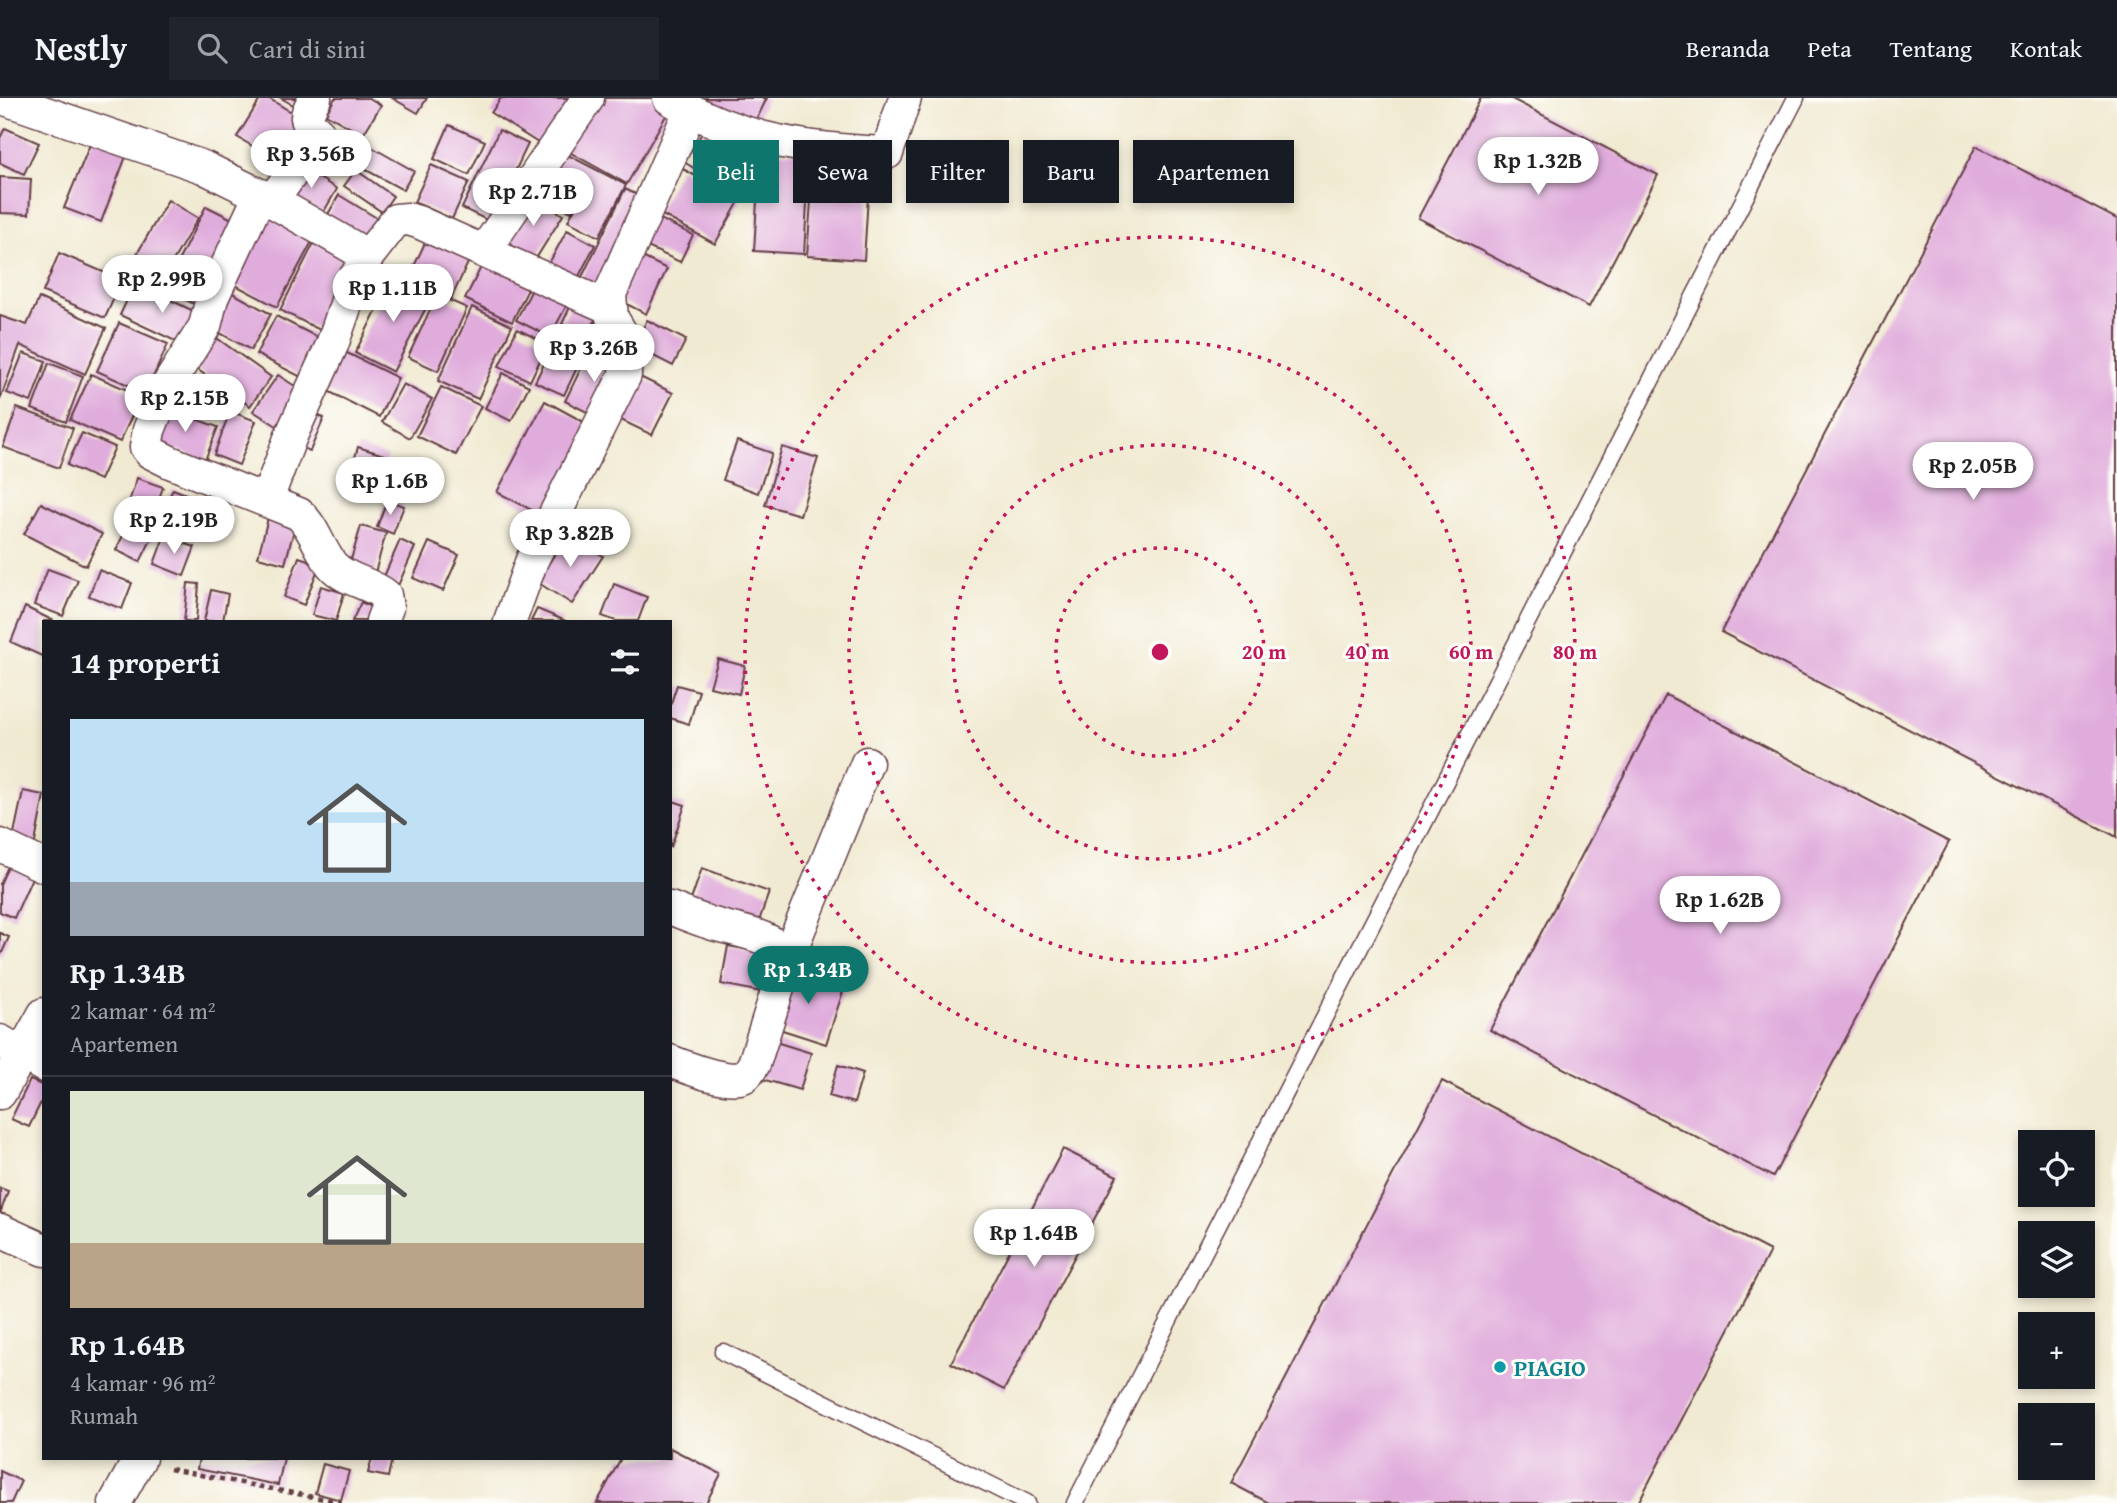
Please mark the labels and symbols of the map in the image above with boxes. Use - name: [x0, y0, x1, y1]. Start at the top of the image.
- pin: Rp 3.56B: [239, 130, 383, 190]
- pin: Rp 1.32B: [1466, 138, 1610, 197]
- pin: Rp 2.71B: [461, 169, 605, 228]
- pin: Rp 2.99B: [90, 256, 234, 315]
- pin: Rp 1.11B: [321, 264, 465, 324]
- pin: Rp 3.26B: [522, 324, 666, 384]
- pin: Rp 2.15B: [113, 374, 257, 434]
- pin: Rp 2.05B: [1901, 442, 2045, 502]
- pin: Rp 1.6B: [325, 458, 455, 517]
- pin: Rp 2.19B: [102, 496, 246, 556]
- pin: Rp 3.82B: [498, 510, 642, 569]
- text: 20 m: [1242, 636, 1286, 667]
- text: 40 m: [1345, 636, 1389, 667]
- text: 60 m: [1449, 636, 1493, 667]
- text: 80 m: [1553, 636, 1597, 667]
- centre of rings: [1148, 640, 1172, 664]
- pin: Rp 1.62B: [1648, 876, 1792, 936]
- pin: Rp 1.34B: [736, 946, 880, 1006]
- pin: Rp 1.64B: [962, 1210, 1106, 1269]
- place label: PIAGIO: [1514, 1351, 1586, 1384]
- marker: PIAGIO: [1492, 1359, 1508, 1375]

